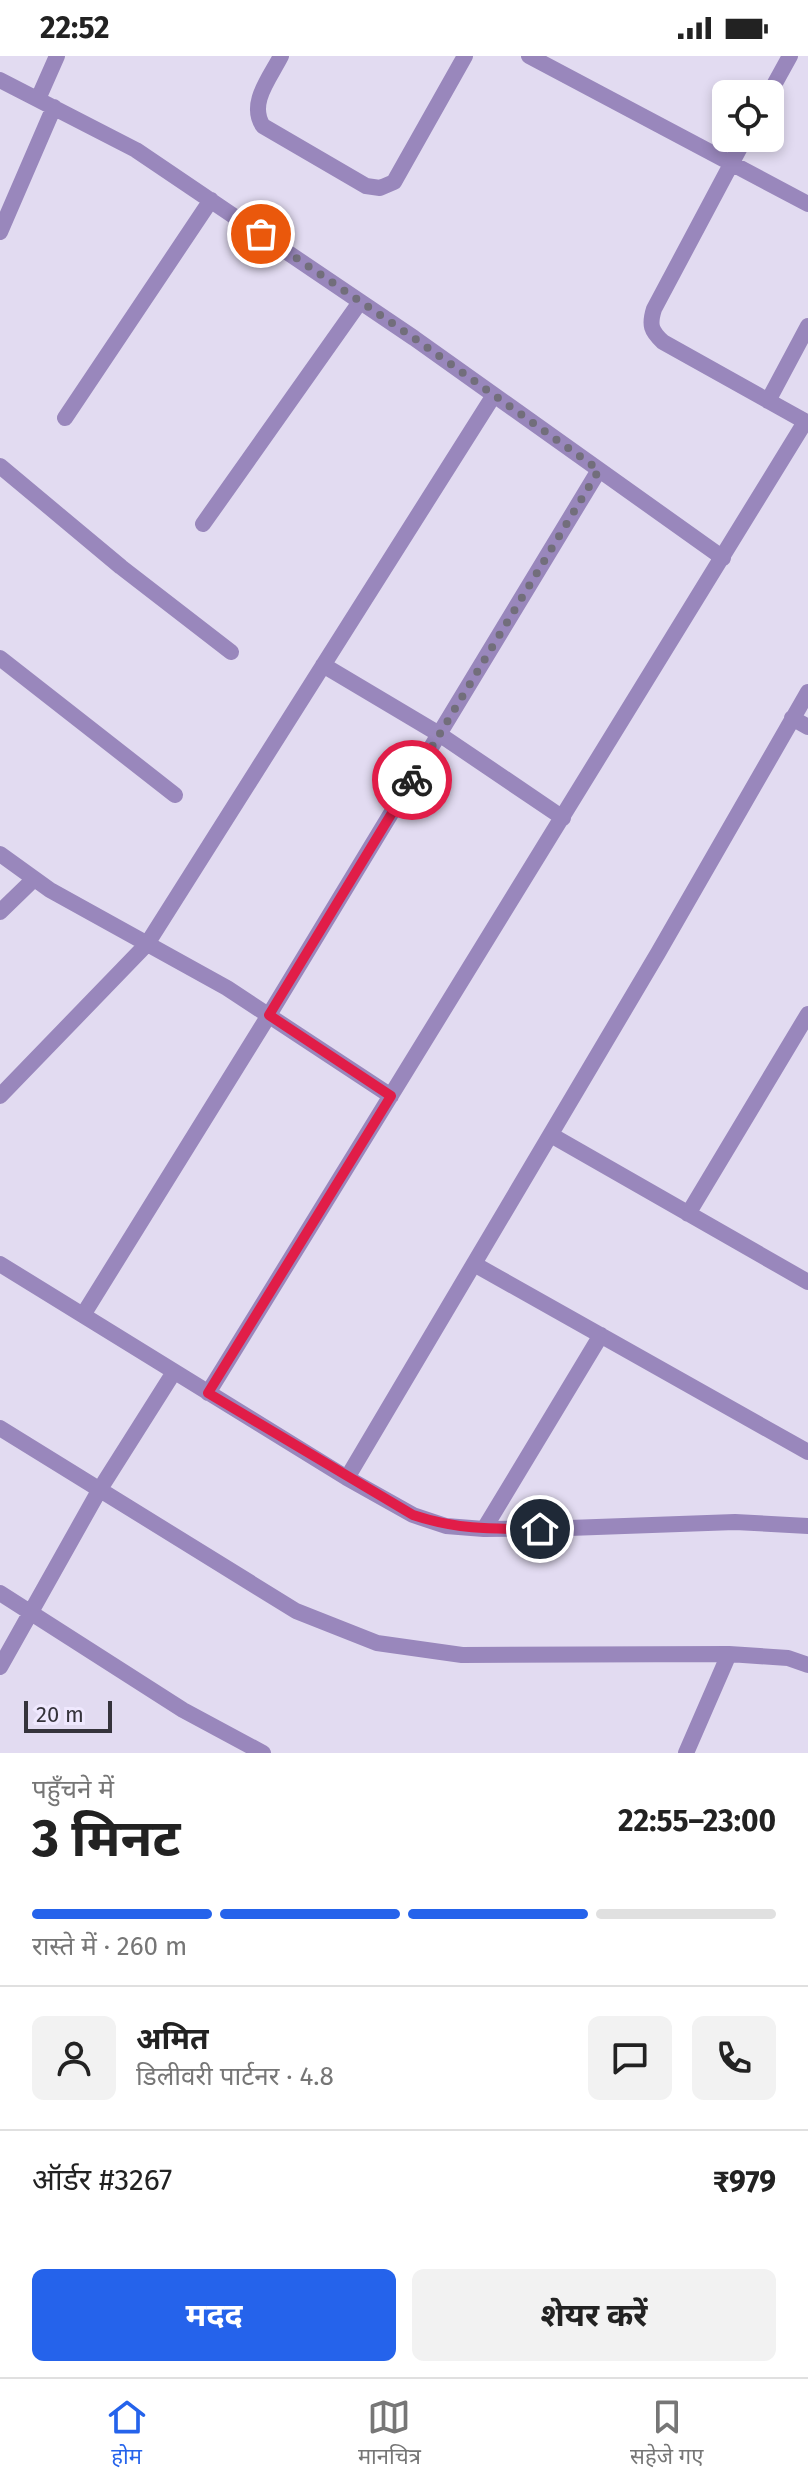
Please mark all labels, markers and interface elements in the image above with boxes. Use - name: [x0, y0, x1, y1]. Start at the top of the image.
- text: 22:52: [40, 10, 110, 46]
- map controls: [712, 80, 784, 152]
- button: locate: [712, 80, 784, 152]
- pin: [227, 200, 295, 268]
- icon: bag: [239, 212, 283, 256]
- courier: [372, 740, 452, 820]
- icon: bike: [390, 758, 434, 802]
- pin: [506, 1495, 574, 1563]
- icon: home: [518, 1507, 562, 1551]
- scale bar: [24, 1697, 112, 1733]
- text: 20 m: [36, 1701, 84, 1728]
- text: पहुँचने में: [32, 1774, 114, 1805]
- text: 22:55–23:00: [618, 1803, 776, 1839]
- text: 3 मिनट: [32, 1807, 181, 1870]
- text: रास्ते में · 260 m: [32, 1931, 187, 1962]
- button: person: [32, 2016, 116, 2100]
- button: chat: [588, 2016, 672, 2100]
- button: phone: [692, 2016, 776, 2100]
- text: अमित: [136, 2021, 209, 2057]
- text: डिलीवरी पार्टनर · 4.8: [136, 2061, 334, 2092]
- text: ऑर्डर #3267: [32, 2162, 172, 2198]
- text: ₹979: [713, 2164, 776, 2200]
- button: मदद: [32, 2269, 396, 2361]
- button: शेयर करें: [412, 2269, 776, 2361]
- tab: होम: [105, 2395, 149, 2473]
- tab: मानचित्र: [358, 2395, 421, 2473]
- tab: सहेजे गए: [630, 2395, 703, 2473]

